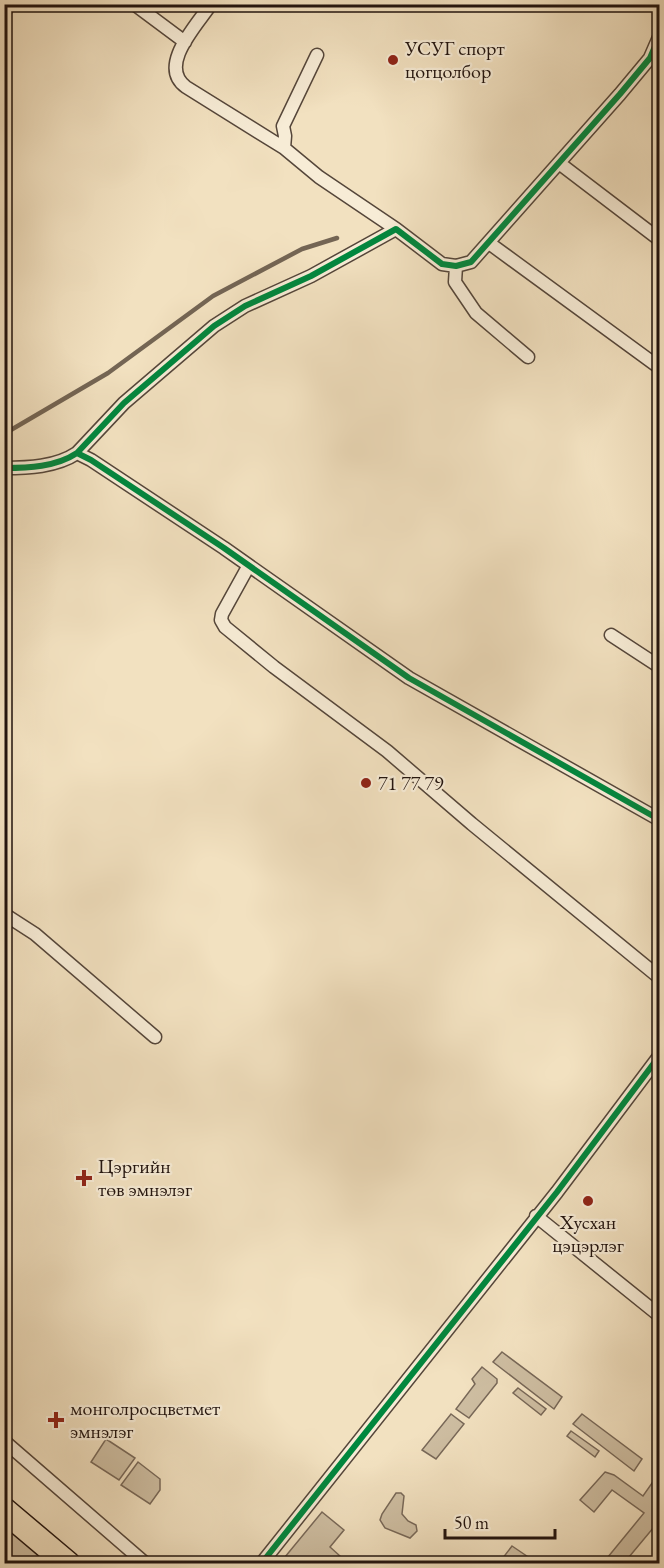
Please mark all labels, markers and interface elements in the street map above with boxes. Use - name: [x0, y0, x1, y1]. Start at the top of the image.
- place label: УСУГ спорт цогцолбор: [404, 35, 505, 84]
- marker: УСУГ спорт цогцолбор: [386, 53, 400, 67]
- place label: 71 77 79: [378, 770, 444, 796]
- marker: 71 77 79: [359, 776, 373, 790]
- place label: Цэргийн төв эмнэлэг: [98, 1153, 192, 1202]
- marker: Цэргийн төв эмнэлэг: [75, 1169, 93, 1187]
- marker: Хусхан цэцэрлэг: [581, 1194, 595, 1208]
- place label: Хусхан цэцэрлэг: [552, 1209, 624, 1258]
- place label: монголросцветмет эмнэлэг: [70, 1395, 220, 1444]
- marker: монголросцветмет эмнэлэг: [47, 1411, 65, 1429]
- scale bar: [445, 1502, 554, 1540]
- text: 50 m: [454, 1511, 489, 1534]

